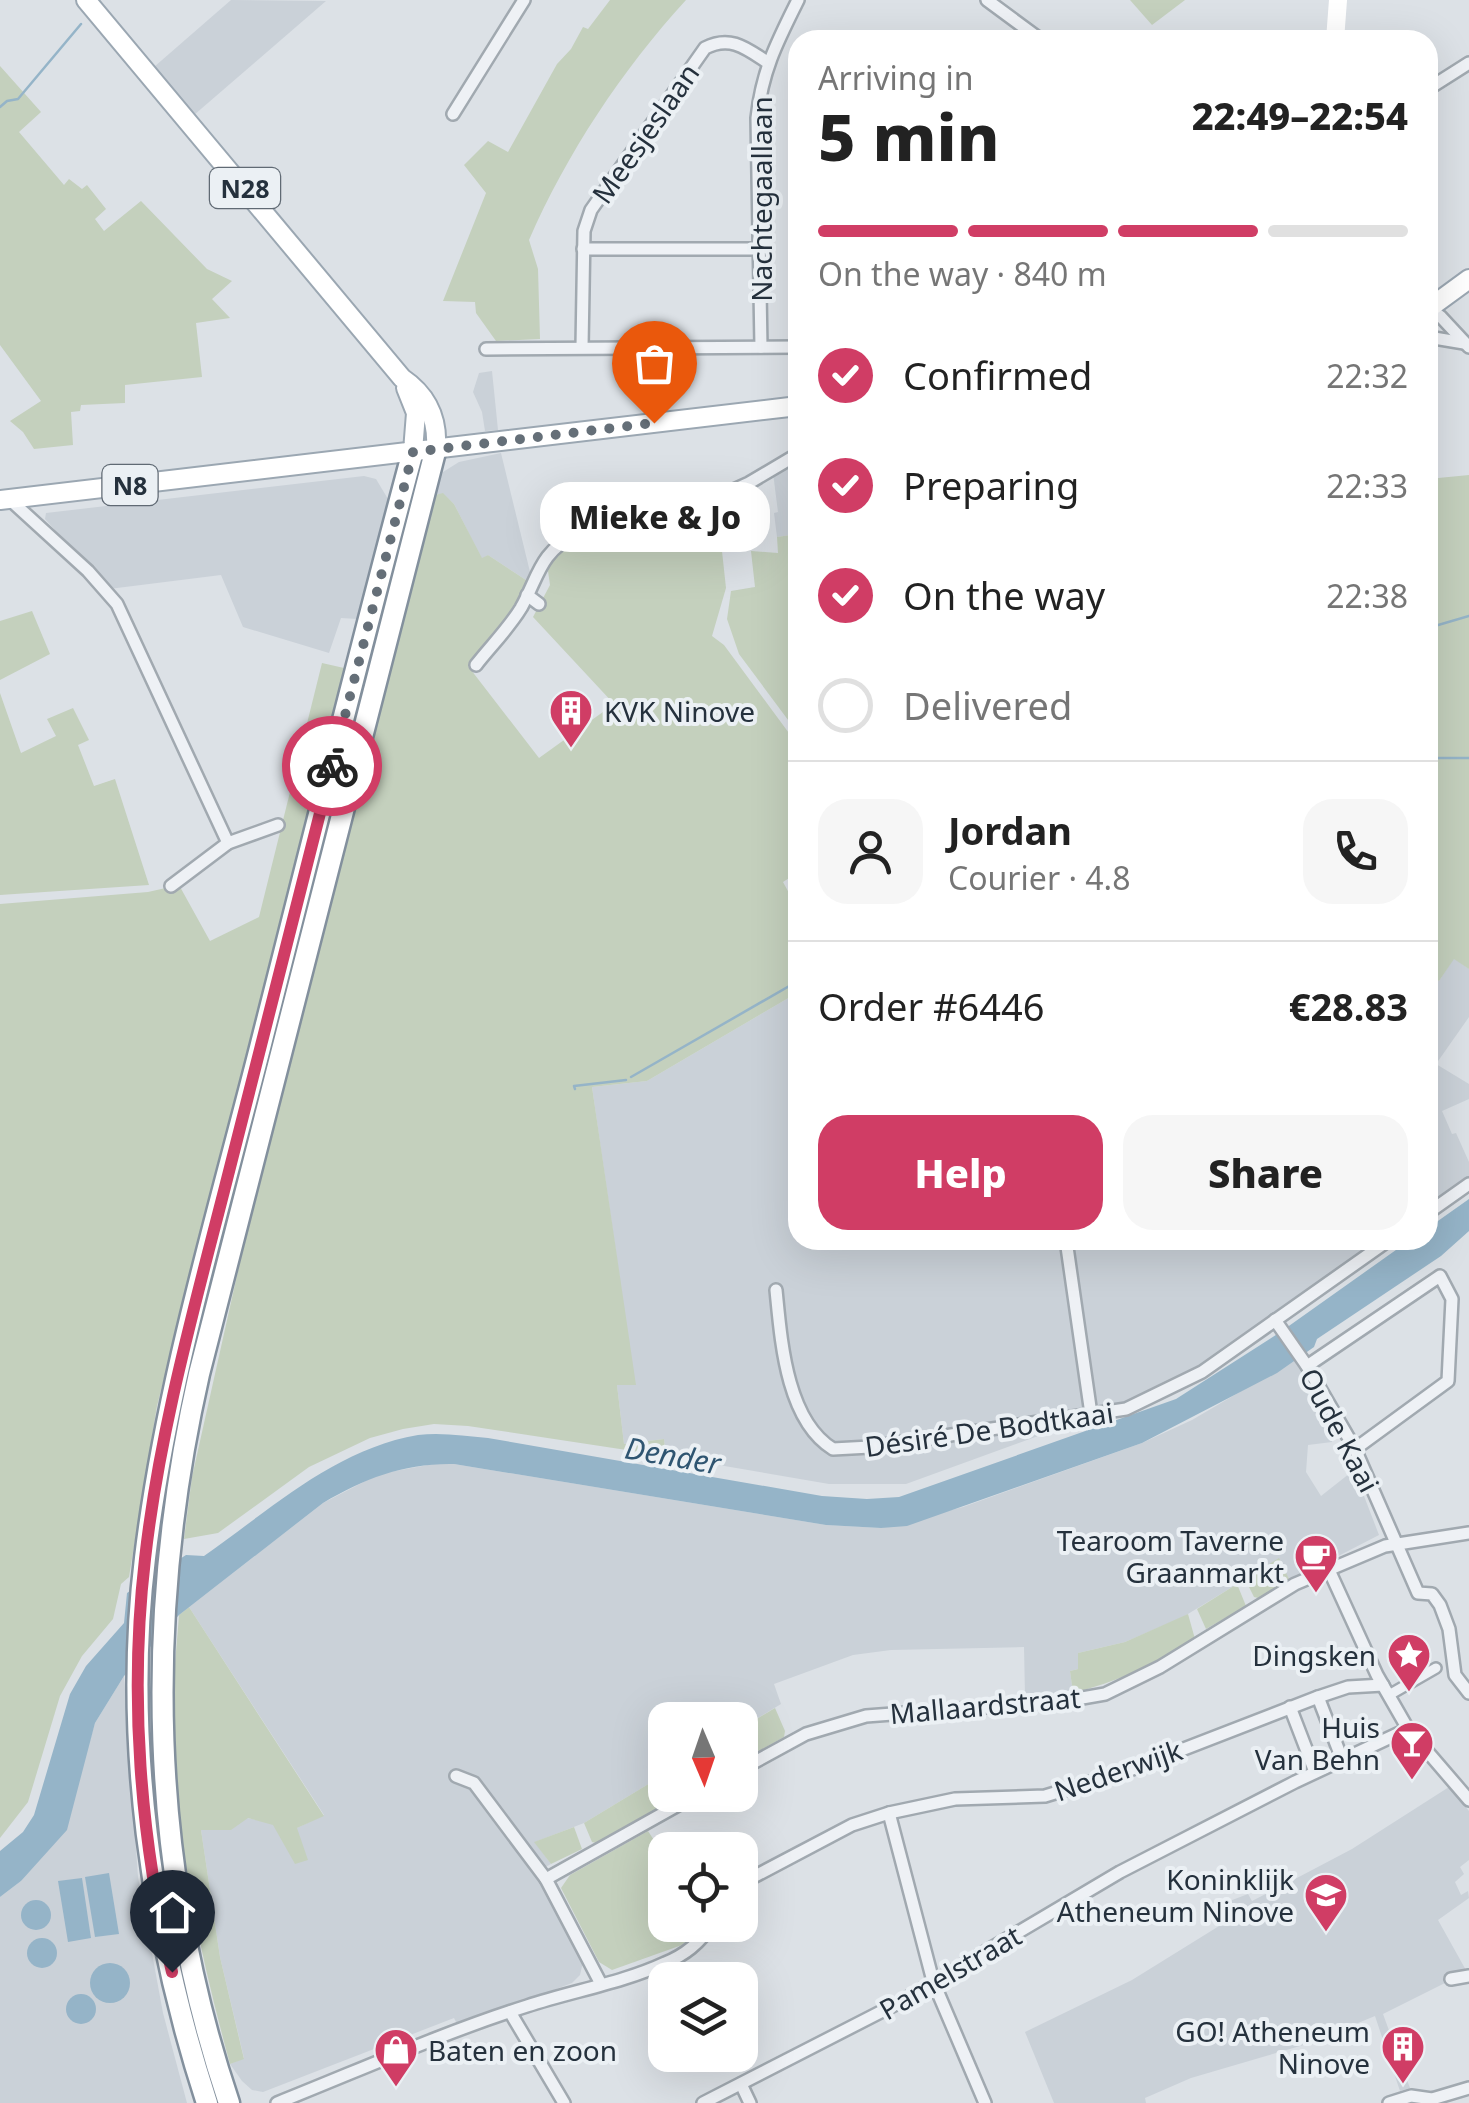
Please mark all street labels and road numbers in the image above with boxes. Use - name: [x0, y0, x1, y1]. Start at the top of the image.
- street label: Meesjeslaan: [583, 55, 707, 211]
- street label: Nachtegaallaan: [742, 96, 780, 302]
- road number: N28: [210, 168, 280, 208]
- road number: N8: [102, 465, 158, 505]
- street label: Oude Kaai: [1291, 1361, 1389, 1499]
- street label: Désiré De Bodtkaai: [862, 1393, 1116, 1465]
- street label: Mallaardstraat: [888, 1678, 1082, 1732]
- street label: Nederwijk: [1049, 1730, 1187, 1810]
- street label: Pamelstraat: [872, 1916, 1028, 2028]

